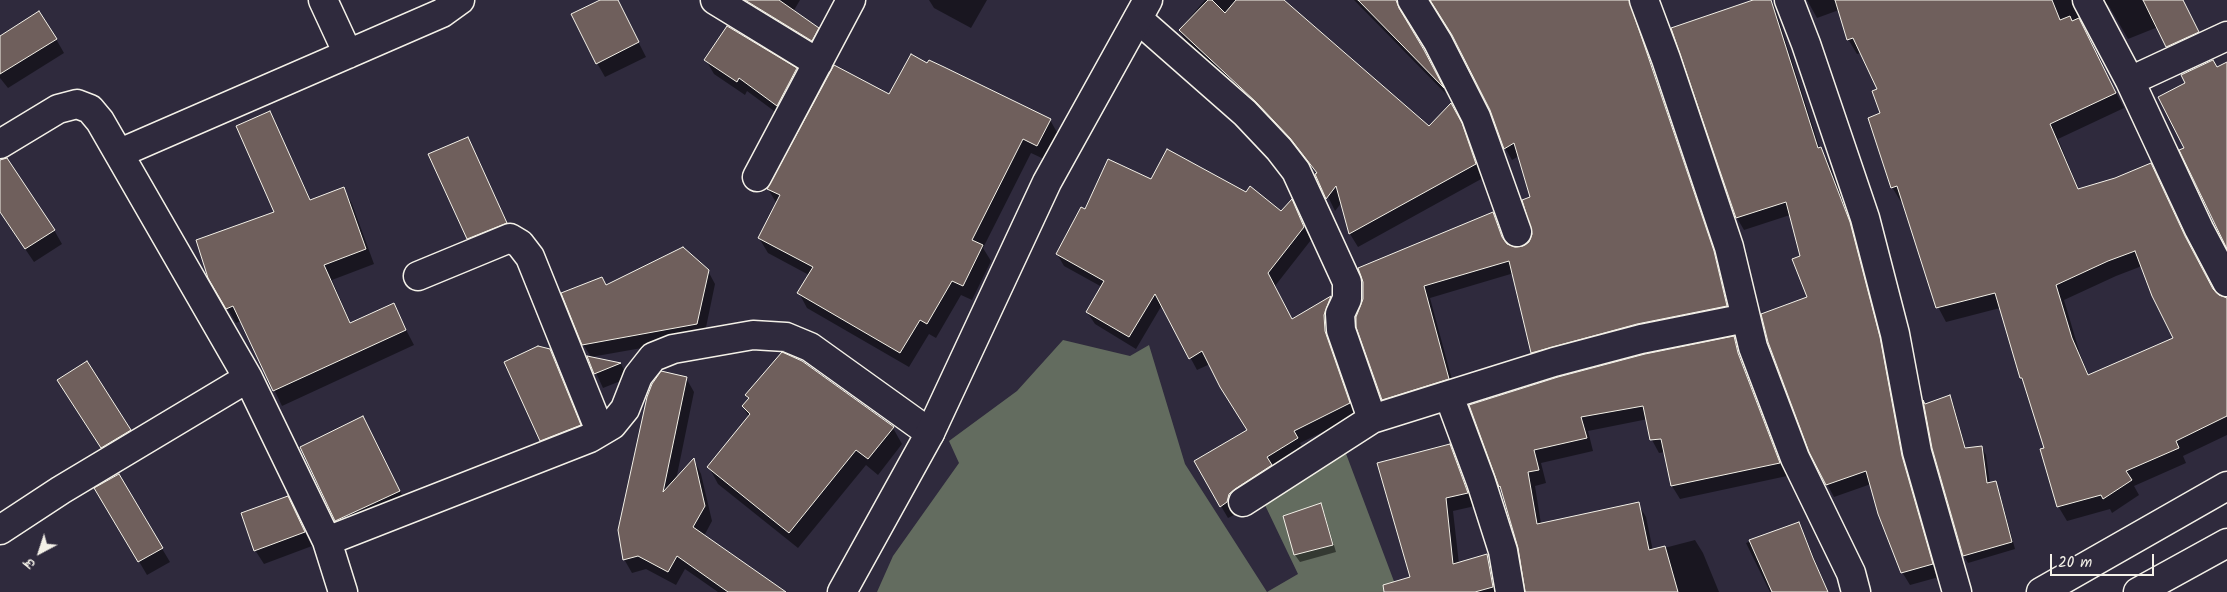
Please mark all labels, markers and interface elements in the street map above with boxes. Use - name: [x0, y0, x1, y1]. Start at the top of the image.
- north arrow: [15, 527, 65, 577]
- scale bar: [2052, 544, 2156, 576]
- text: 20 m: [2058, 551, 2092, 575]
- text: उ: [20, 552, 41, 575]

